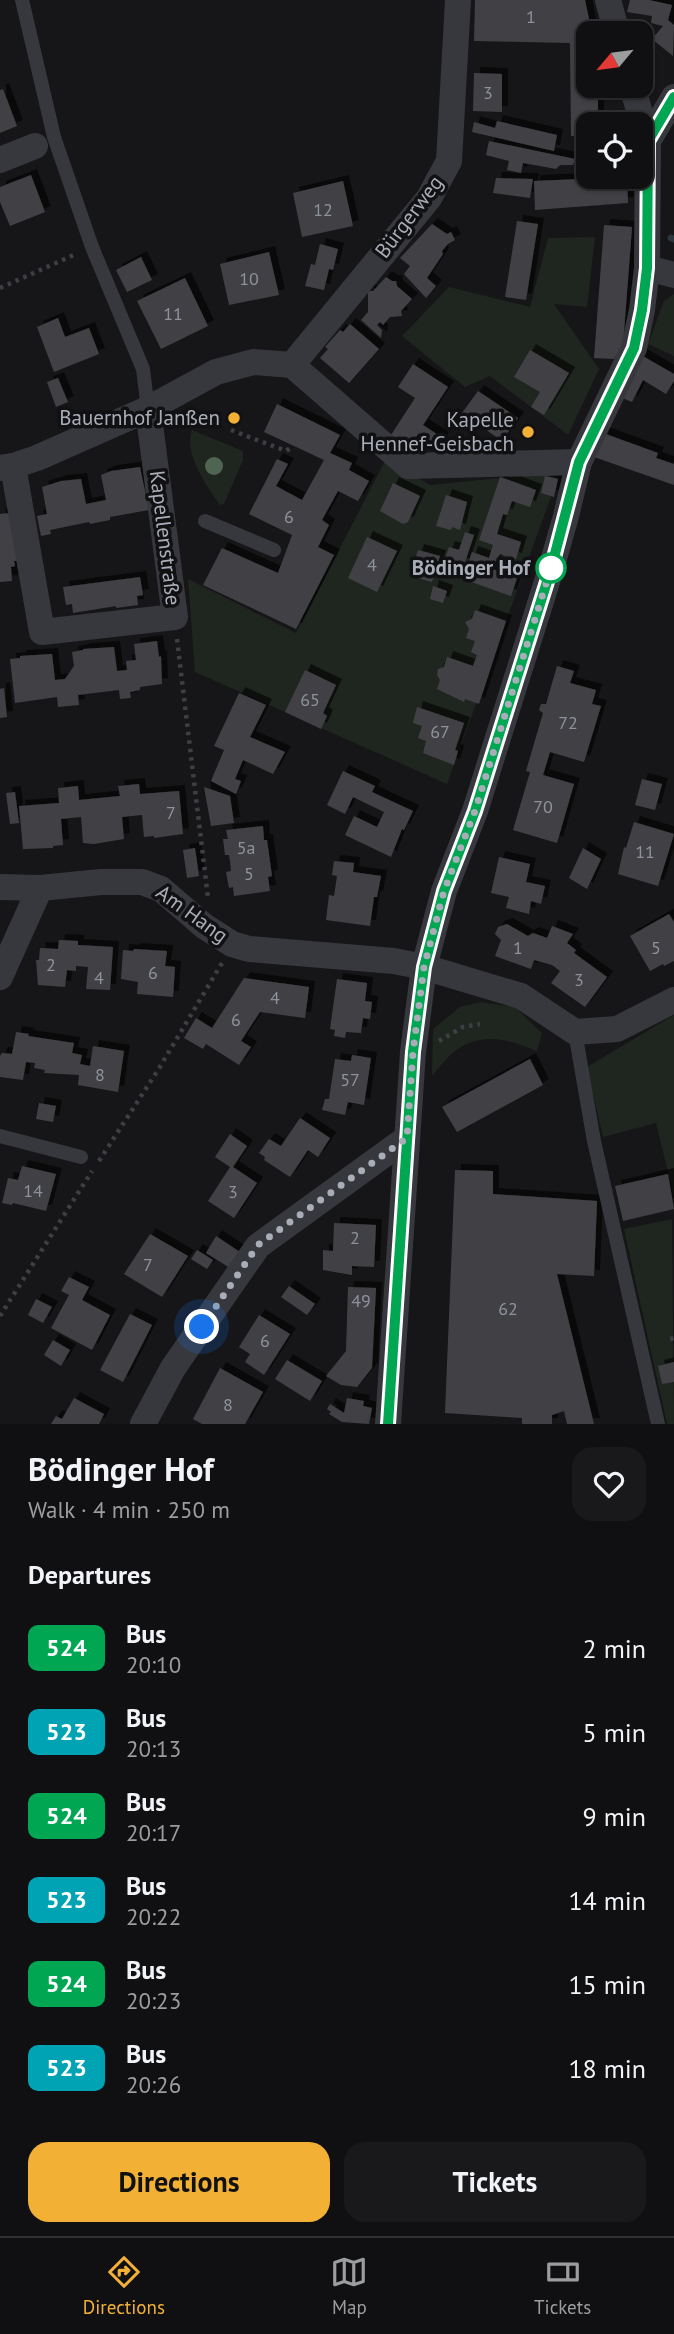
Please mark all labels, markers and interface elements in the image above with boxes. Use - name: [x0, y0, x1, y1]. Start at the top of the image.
- house number: 1: [526, 5, 536, 28]
- north arrow: [576, 21, 653, 98]
- map controls: [576, 21, 653, 189]
- house number: 3: [483, 81, 493, 104]
- button: locate: [576, 112, 653, 189]
- street label: Bürgerweg: [369, 170, 448, 263]
- house number: 12: [313, 198, 333, 221]
- house number: 10: [239, 267, 259, 290]
- house number: 11: [163, 302, 183, 325]
- place label: Bauernhof Janßen: [59, 404, 220, 431]
- place label: Kapelle Hennef-Geisbach: [361, 406, 514, 457]
- marker: Bauernhof Janßen: [226, 410, 242, 426]
- marker: Kapelle Hennef-Geisbach: [520, 424, 536, 440]
- street label: Kapellenstraße: [144, 469, 187, 607]
- house number: 6: [284, 505, 294, 528]
- house number: 4: [367, 553, 377, 576]
- marker: Bödinger Hof: [536, 553, 566, 583]
- place label: Bödinger Hof: [412, 554, 531, 581]
- house number: 65: [300, 688, 320, 711]
- house number: 72: [558, 711, 578, 734]
- house number: 67: [430, 720, 450, 743]
- house number: 70: [533, 795, 553, 818]
- house number: 7: [166, 801, 176, 824]
- house number: 5a: [237, 836, 255, 859]
- house number: 11: [635, 840, 655, 863]
- house number: 5: [244, 862, 254, 885]
- street label: Am Hang: [151, 879, 233, 949]
- house number: 1: [513, 936, 523, 959]
- house number: 5: [651, 936, 661, 959]
- house number: 2: [46, 953, 56, 976]
- house number: 6: [148, 961, 158, 984]
- house number: 4: [94, 966, 104, 989]
- house number: 3: [574, 968, 584, 991]
- house number: 4: [270, 986, 280, 1009]
- house number: 6: [231, 1008, 241, 1031]
- house number: 8: [95, 1063, 105, 1086]
- house number: 57: [340, 1068, 360, 1091]
- house number: 14: [23, 1179, 43, 1202]
- house number: 3: [228, 1180, 238, 1203]
- house number: 2: [350, 1226, 360, 1249]
- house number: 7: [143, 1253, 153, 1276]
- house number: 49: [351, 1289, 371, 1312]
- house number: 62: [498, 1297, 518, 1320]
- your location: [184, 1309, 219, 1344]
- house number: 6: [260, 1329, 270, 1352]
- house number: 8: [223, 1393, 233, 1416]
- text: Bödinger Hof: [28, 1447, 214, 1490]
- button: heart: [572, 1447, 646, 1521]
- text: Walk · 4 min · 250 m: [28, 1495, 230, 1524]
- text: Departures: [28, 1558, 151, 1591]
- text: Bus: [126, 1617, 166, 1650]
- text: 524: [46, 1632, 87, 1663]
- text: 2 min: [583, 1632, 646, 1665]
- text: 20:10: [126, 1650, 181, 1679]
- text: Bus: [126, 1701, 166, 1734]
- text: 523: [46, 1716, 87, 1747]
- text: 5 min: [583, 1716, 646, 1749]
- text: 20:13: [126, 1734, 181, 1763]
- text: Bus: [126, 1785, 166, 1818]
- text: 524: [46, 1800, 87, 1831]
- text: 9 min: [583, 1800, 646, 1833]
- text: 20:17: [126, 1818, 181, 1847]
- text: Bus: [126, 1869, 166, 1902]
- text: 523: [46, 1884, 87, 1915]
- text: 14 min: [568, 1884, 646, 1917]
- text: 20:22: [126, 1902, 181, 1931]
- text: Bus: [126, 1953, 166, 1986]
- text: 524: [46, 1968, 87, 1999]
- text: 15 min: [568, 1968, 646, 2001]
- text: 20:23: [126, 1986, 181, 2015]
- text: Bus: [126, 2037, 166, 2070]
- text: 523: [46, 2052, 87, 2083]
- text: 18 min: [568, 2052, 646, 2085]
- text: 20:26: [126, 2070, 181, 2099]
- button: Directions: [28, 2142, 330, 2222]
- button: Tickets: [344, 2142, 646, 2222]
- tab: Directions: [83, 2253, 165, 2319]
- tab: Map: [330, 2253, 368, 2319]
- tab: Tickets: [534, 2253, 591, 2319]

